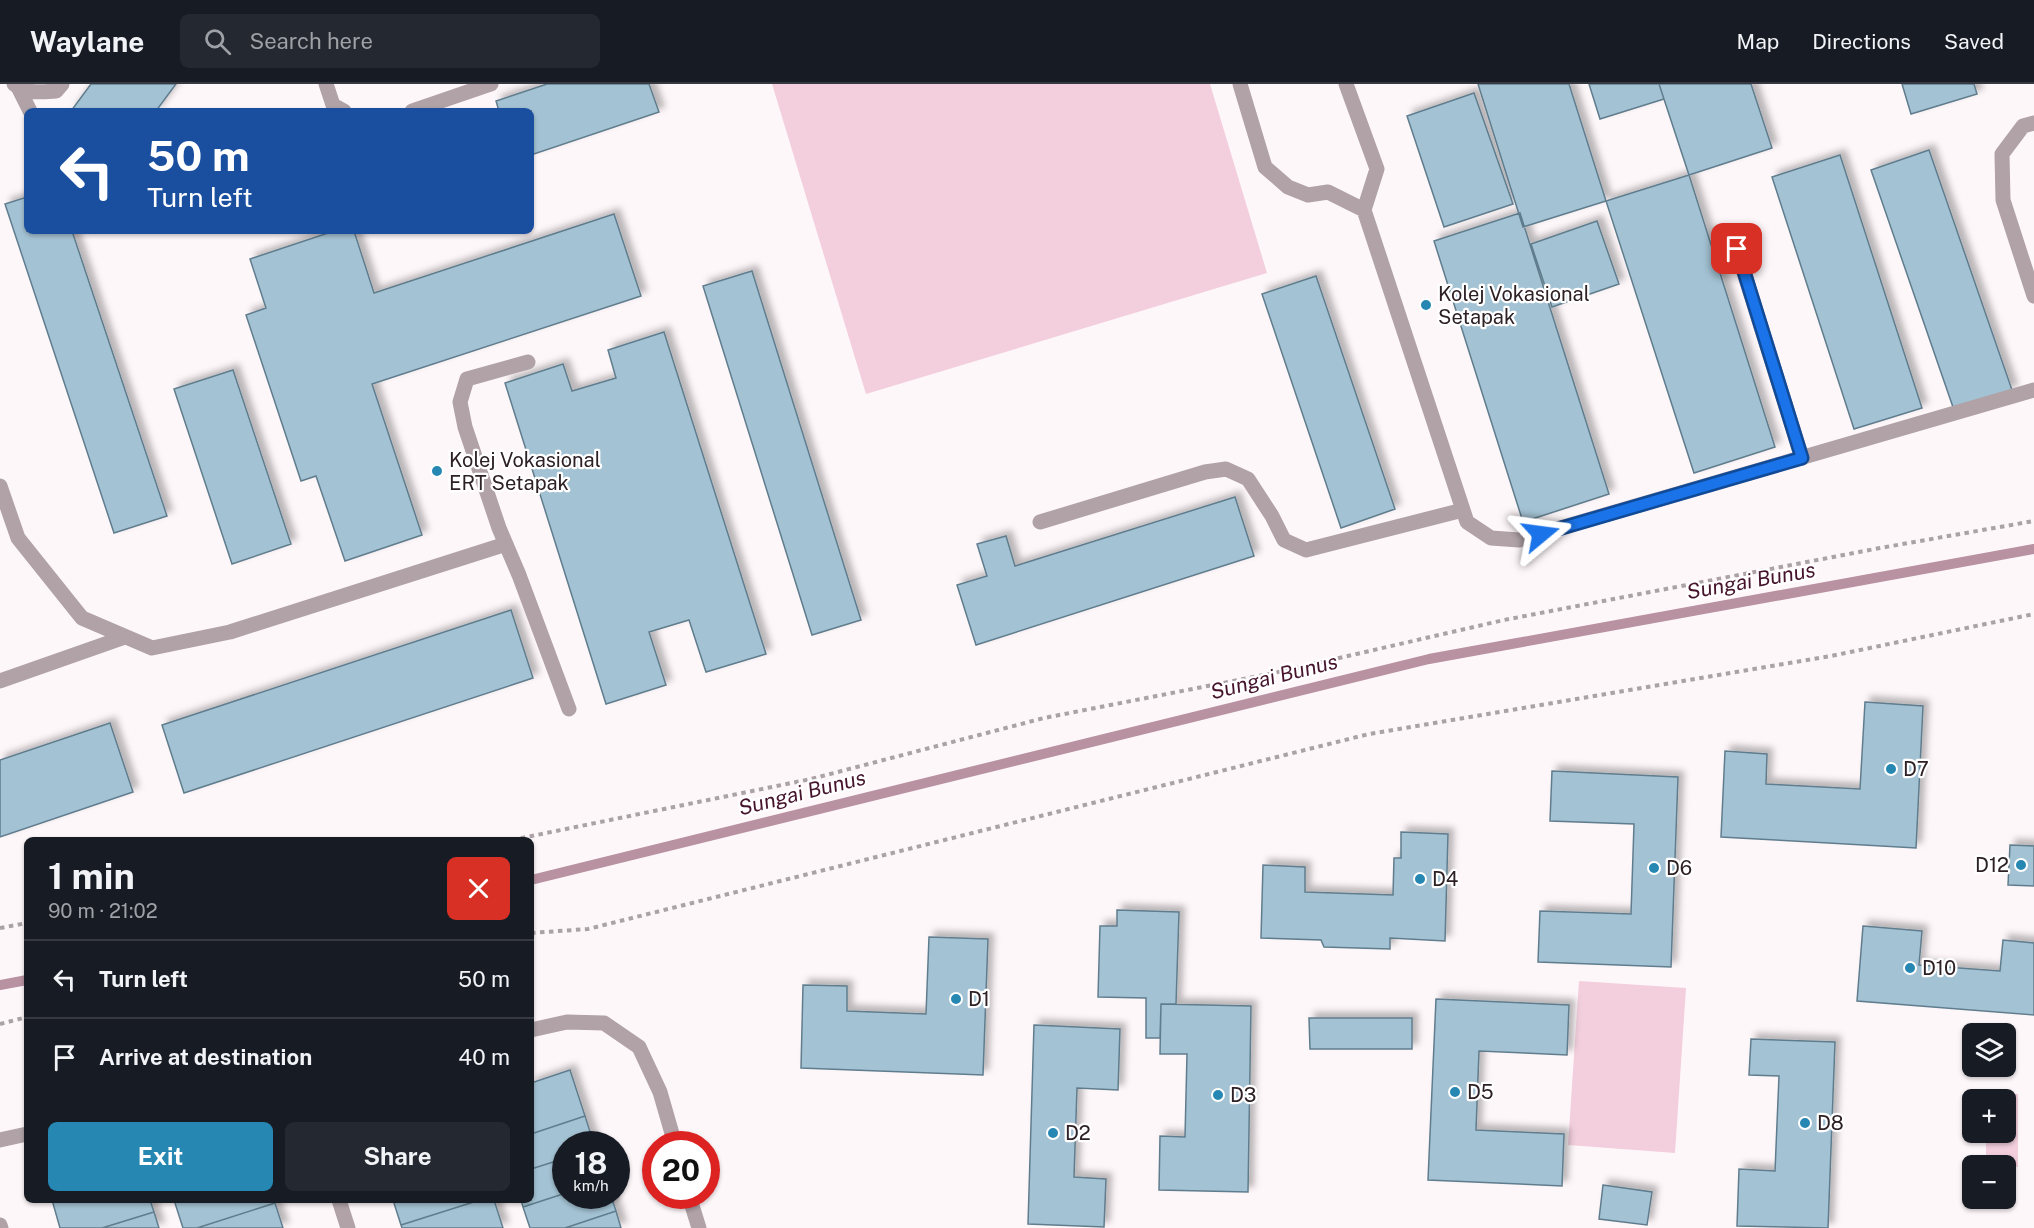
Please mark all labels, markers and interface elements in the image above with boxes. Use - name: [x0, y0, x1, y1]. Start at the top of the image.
- search box: [180, 14, 600, 68]
- text: Waylane: [30, 25, 144, 58]
- icon: search: [201, 25, 234, 58]
- text: Search here: [249, 28, 373, 54]
- text: Map: [1737, 29, 1779, 54]
- text: Directions: [1812, 29, 1911, 54]
- text: Saved: [1944, 29, 2004, 54]
- text: 50 m: [147, 131, 250, 180]
- icon: left: [48, 132, 126, 210]
- text: Turn left: [147, 181, 253, 213]
- pin: [1711, 223, 1762, 274]
- icon: arrive: [1720, 232, 1753, 265]
- place label: Kolej Vokasional Setapak: [1438, 282, 1590, 329]
- marker: Kolej Vokasional Setapak: [1419, 298, 1433, 312]
- place label: Kolej Vokasional ERT Setapak: [449, 448, 601, 495]
- marker: Kolej Vokasional ERT Setapak: [430, 464, 444, 478]
- position arrow: [1509, 502, 1573, 566]
- water label: Sungai Bunus: [1685, 557, 1817, 604]
- water label: Sungai Bunus: [1208, 649, 1340, 704]
- place label: D7: [1903, 757, 1929, 781]
- marker: D7: [1884, 762, 1898, 776]
- water label: Sungai Bunus: [736, 765, 868, 820]
- place label: D12: [1975, 853, 2009, 877]
- text: 1 min: [48, 855, 135, 897]
- place label: D6: [1666, 856, 1692, 880]
- button: close: [447, 857, 510, 920]
- marker: D12: [2014, 858, 2028, 872]
- marker: D6: [1647, 861, 1661, 875]
- place label: D4: [1432, 867, 1458, 891]
- marker: D4: [1413, 872, 1427, 886]
- text: 90 m · 21:02: [48, 899, 158, 923]
- place label: D10: [1922, 956, 1956, 980]
- marker: D10: [1903, 961, 1917, 975]
- icon: left: [48, 963, 81, 996]
- text: Turn left: [99, 966, 188, 992]
- text: 50 m: [458, 966, 510, 992]
- place label: D1: [968, 987, 990, 1011]
- marker: D1: [949, 992, 963, 1006]
- map controls: [1962, 1023, 2016, 1209]
- button: layers: [1962, 1023, 2016, 1077]
- icon: arrive: [48, 1041, 81, 1074]
- text: Arrive at destination: [99, 1044, 312, 1070]
- text: 40 m: [458, 1044, 510, 1070]
- place label: D5: [1467, 1080, 1494, 1104]
- place label: D3: [1230, 1083, 1256, 1107]
- marker: D5: [1448, 1085, 1462, 1099]
- marker: D3: [1211, 1088, 1225, 1102]
- button: +: [1962, 1089, 2016, 1143]
- place label: D8: [1817, 1111, 1844, 1135]
- marker: D8: [1798, 1116, 1812, 1130]
- place label: D2: [1065, 1121, 1091, 1145]
- button: Exit: [48, 1122, 273, 1191]
- button: Share: [285, 1122, 510, 1191]
- marker: D2: [1046, 1126, 1060, 1140]
- speed limit sign: 20: [642, 1131, 720, 1209]
- text: 18: [575, 1145, 607, 1181]
- button: −: [1962, 1155, 2016, 1209]
- text: km/h: [573, 1177, 609, 1194]

